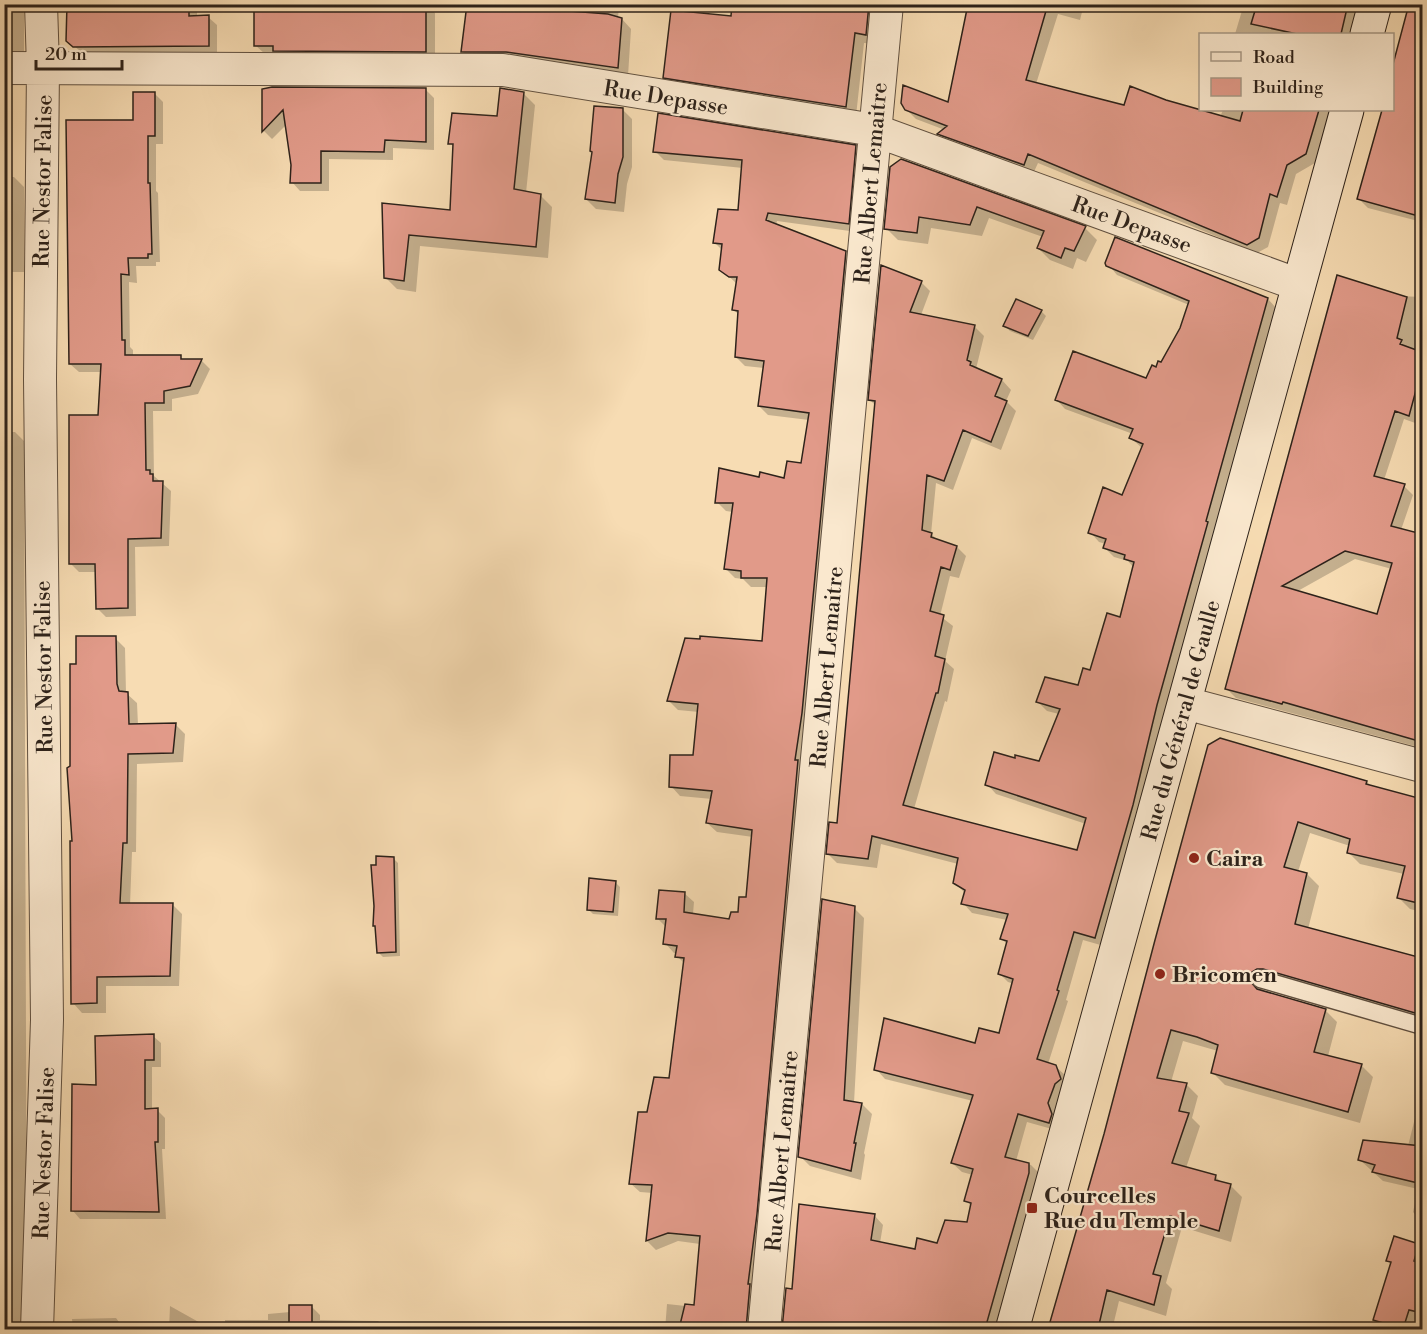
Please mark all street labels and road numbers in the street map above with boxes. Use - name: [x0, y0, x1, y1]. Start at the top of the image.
- street label: Rue Depasse: [602, 75, 730, 122]
- street label: Rue Albert Lemaitre: [849, 81, 894, 285]
- street label: Rue Nestor Falise: [28, 94, 59, 268]
- street label: Rue Depasse: [1068, 191, 1195, 260]
- street label: Rue Albert Lemaitre: [805, 565, 850, 769]
- street label: Rue Nestor Falise: [29, 580, 60, 754]
- street label: Rue du Général de Gaulle: [1136, 597, 1227, 844]
- street label: Rue Albert Lemaitre: [760, 1049, 805, 1253]
- street label: Rue Nestor Falise: [28, 1066, 61, 1240]

